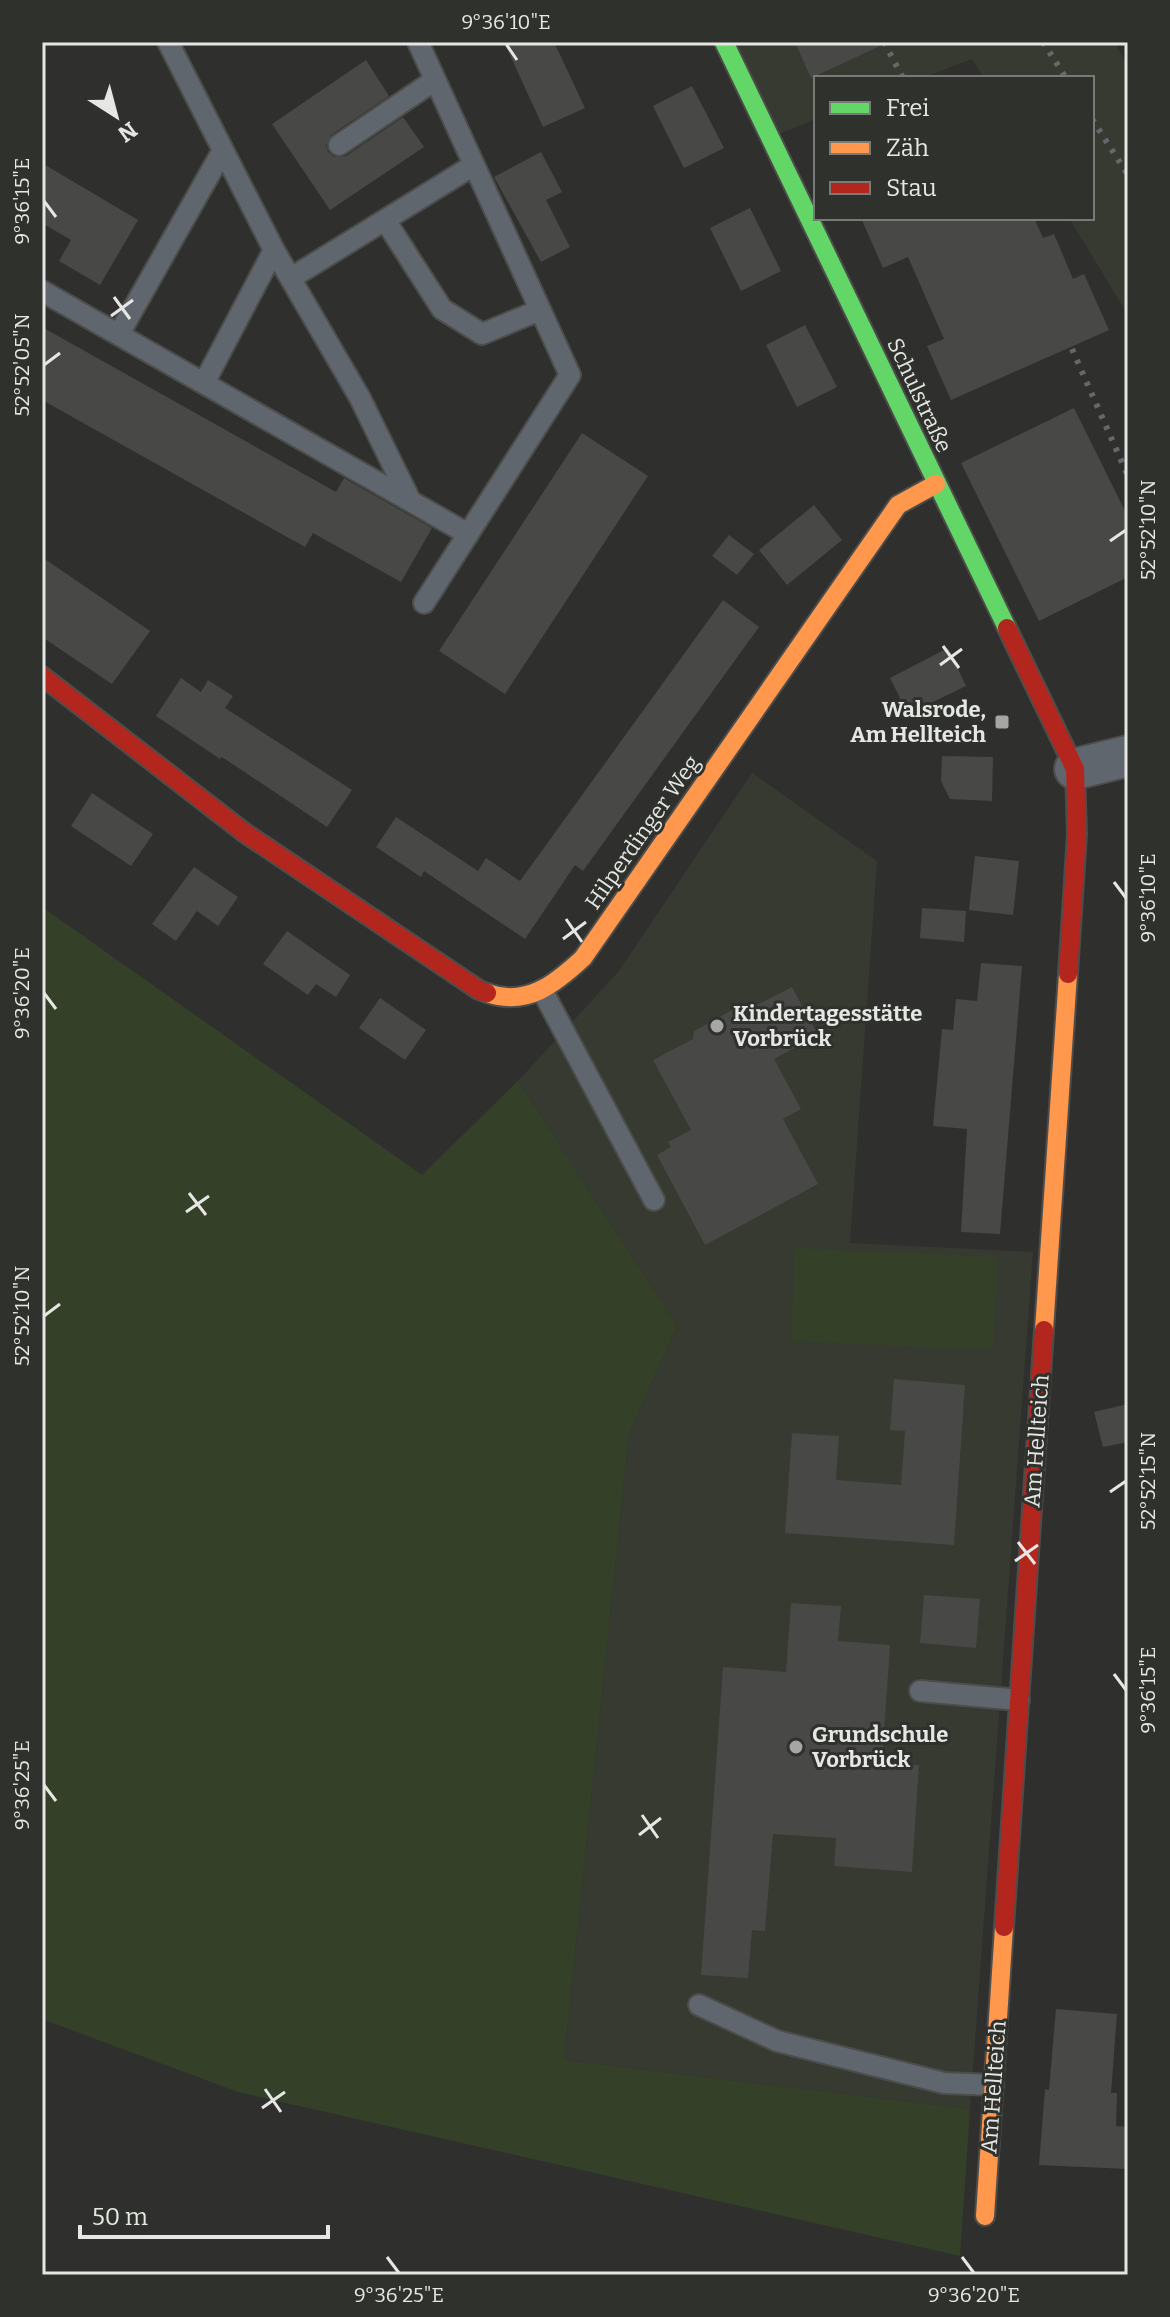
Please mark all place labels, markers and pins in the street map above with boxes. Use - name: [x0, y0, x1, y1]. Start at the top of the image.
- place label: Walsrode, Am Hellteich: [850, 696, 986, 748]
- marker: Walsrode, Am Hellteich: [993, 713, 1011, 731]
- place label: Kindertagesstätte Vorbrück: [733, 1000, 922, 1052]
- marker: Kindertagesstätte Vorbrück: [708, 1017, 726, 1035]
- place label: Grundschule Vorbrück: [812, 1721, 948, 1773]
- marker: Grundschule Vorbrück: [787, 1738, 805, 1756]

